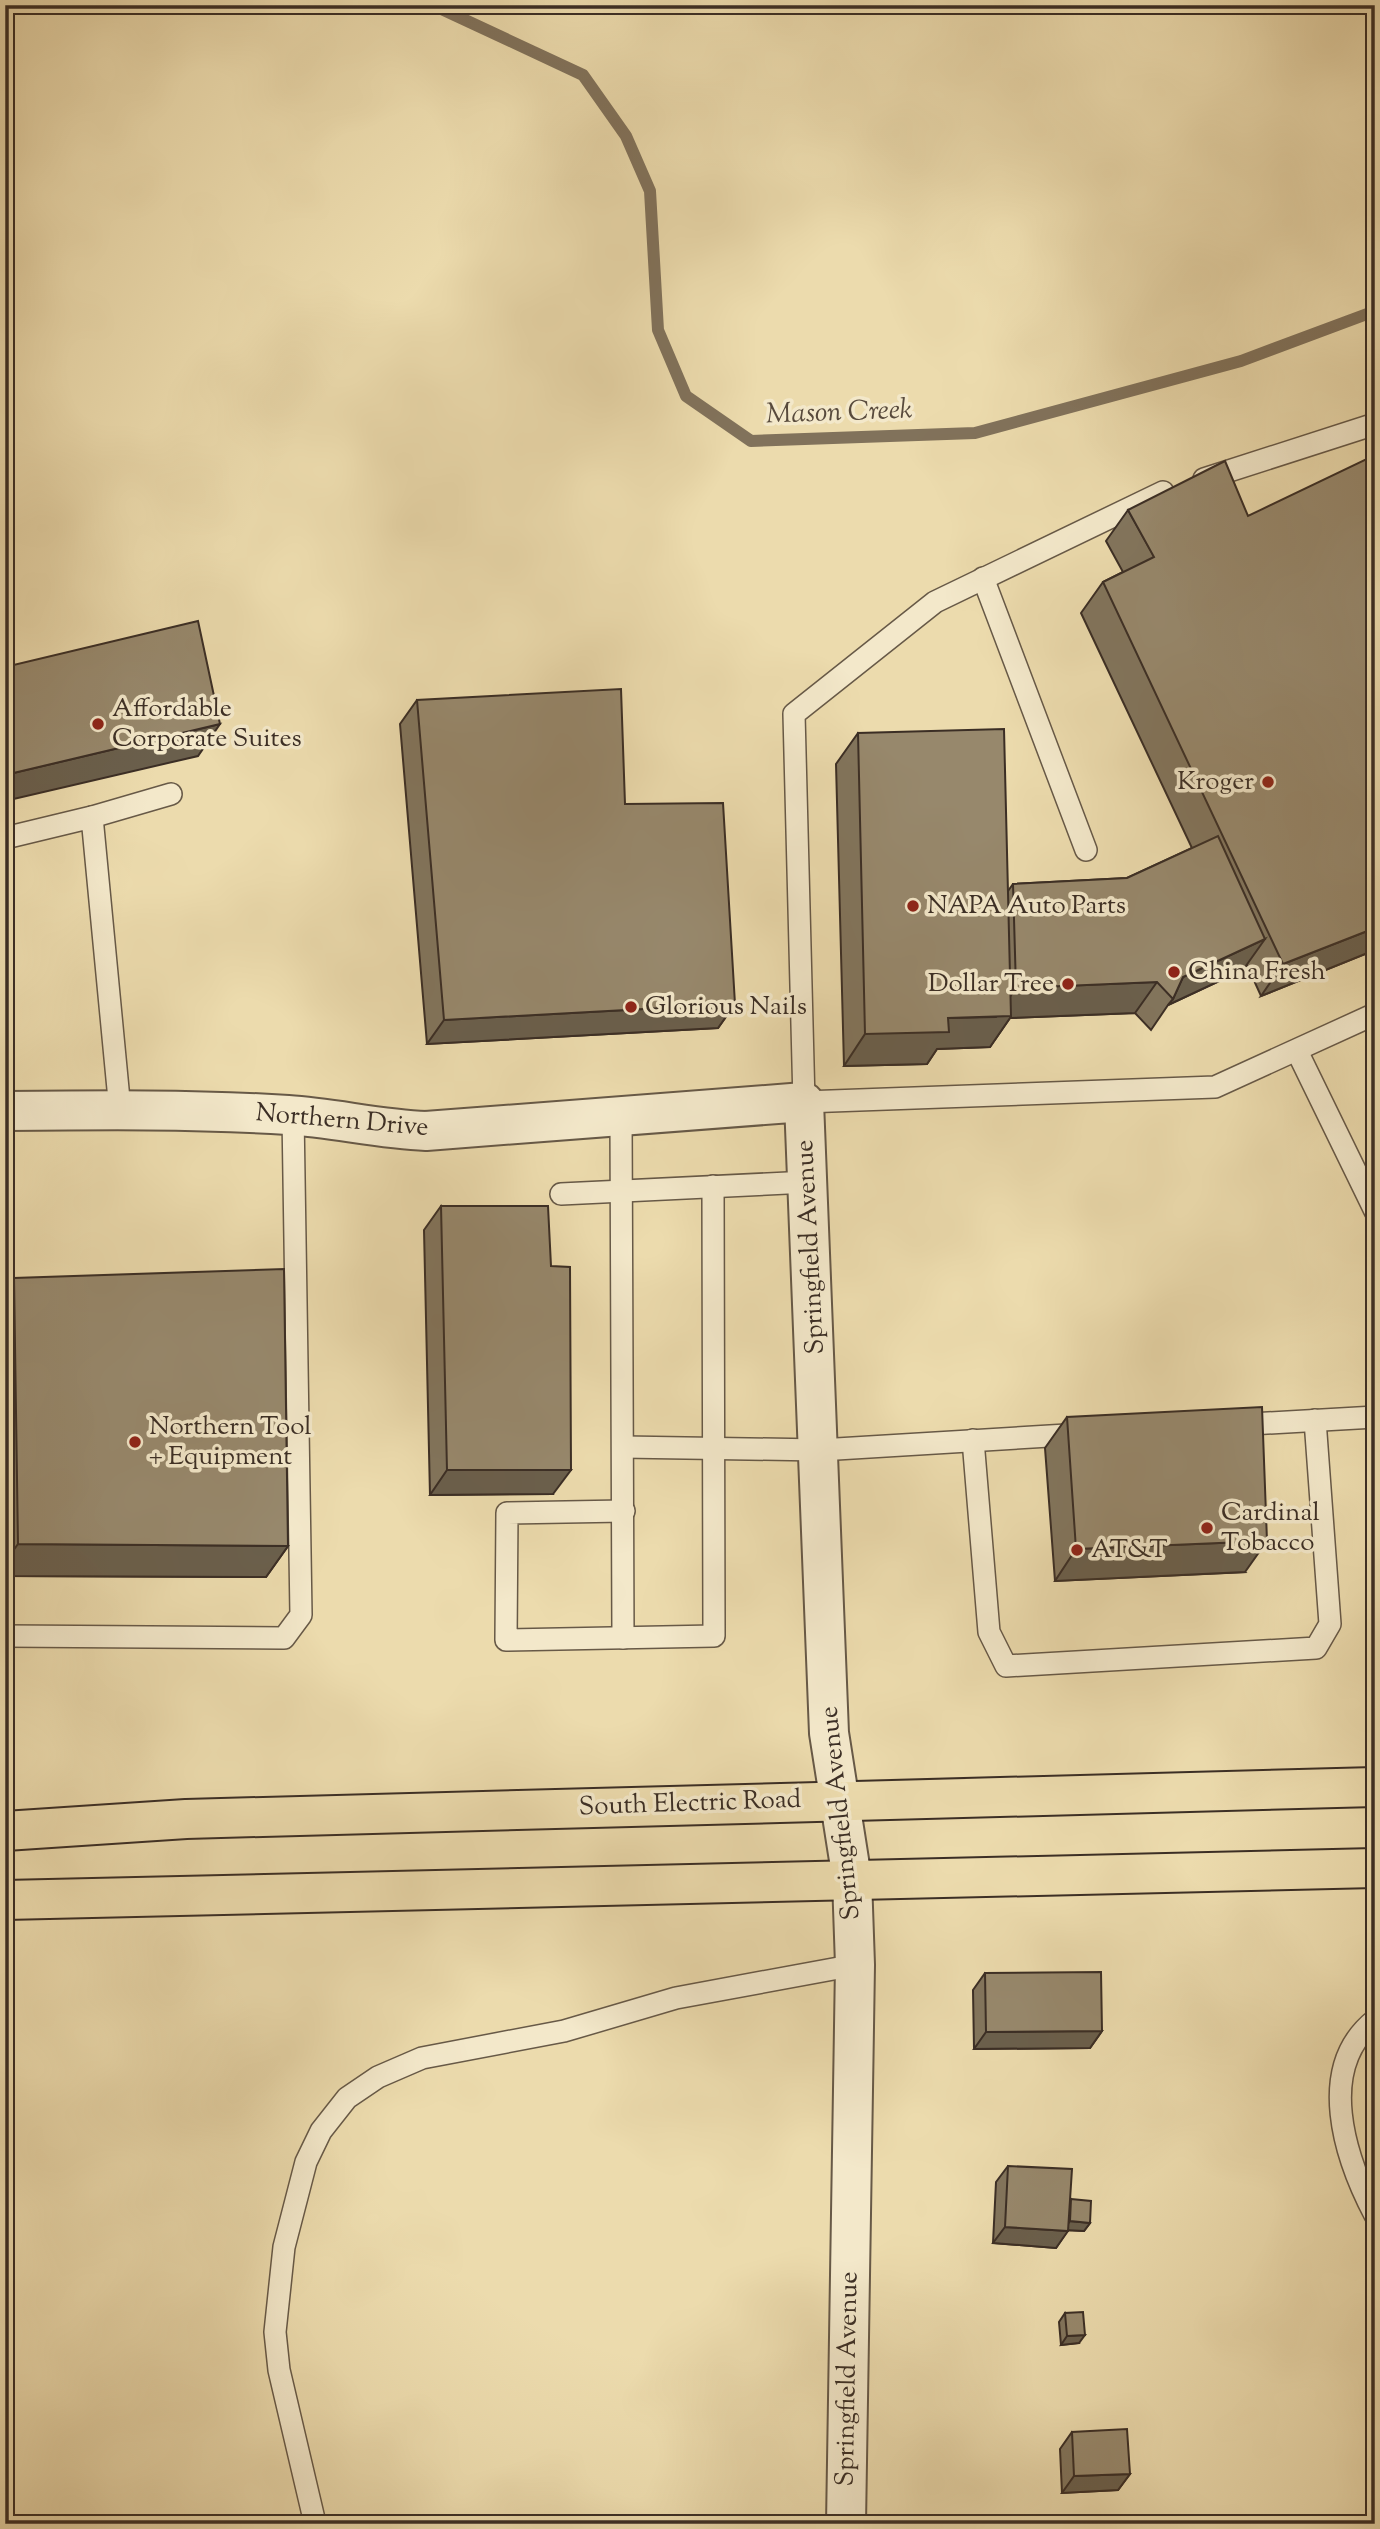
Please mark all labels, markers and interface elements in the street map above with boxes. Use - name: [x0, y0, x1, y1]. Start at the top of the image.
- water label: Mason Creek: [765, 390, 913, 436]
- place label: Affordable Corporate Suites: [112, 691, 302, 758]
- marker: Affordable Corporate Suites: [90, 716, 106, 732]
- place label: Kroger: [1177, 764, 1254, 801]
- marker: Kroger: [1260, 774, 1276, 790]
- place label: NAPA Auto Parts: [927, 888, 1126, 925]
- marker: NAPA Auto Parts: [905, 898, 921, 914]
- place label: China Fresh: [1188, 954, 1326, 991]
- marker: China Fresh: [1166, 964, 1182, 980]
- place label: Dollar Tree: [928, 966, 1054, 1003]
- marker: Dollar Tree: [1060, 976, 1076, 992]
- place label: Glorious Nails: [645, 989, 807, 1026]
- marker: Glorious Nails: [623, 999, 639, 1015]
- street label: Northern Drive: [254, 1095, 430, 1147]
- street label: Springfield Avenue: [787, 1139, 835, 1355]
- place label: Northern Tool + Equipment: [149, 1409, 312, 1476]
- marker: Northern Tool + Equipment: [127, 1434, 143, 1450]
- place label: Cardinal Tobacco: [1221, 1495, 1320, 1562]
- marker: Cardinal Tobacco: [1199, 1520, 1215, 1536]
- place label: AT&T: [1091, 1532, 1168, 1569]
- marker: AT&T: [1069, 1542, 1085, 1558]
- street label: Springfield Avenue: [811, 1704, 871, 1922]
- street label: South Electric Road: [578, 1782, 802, 1826]
- street label: Springfield Avenue: [828, 2271, 868, 2487]

